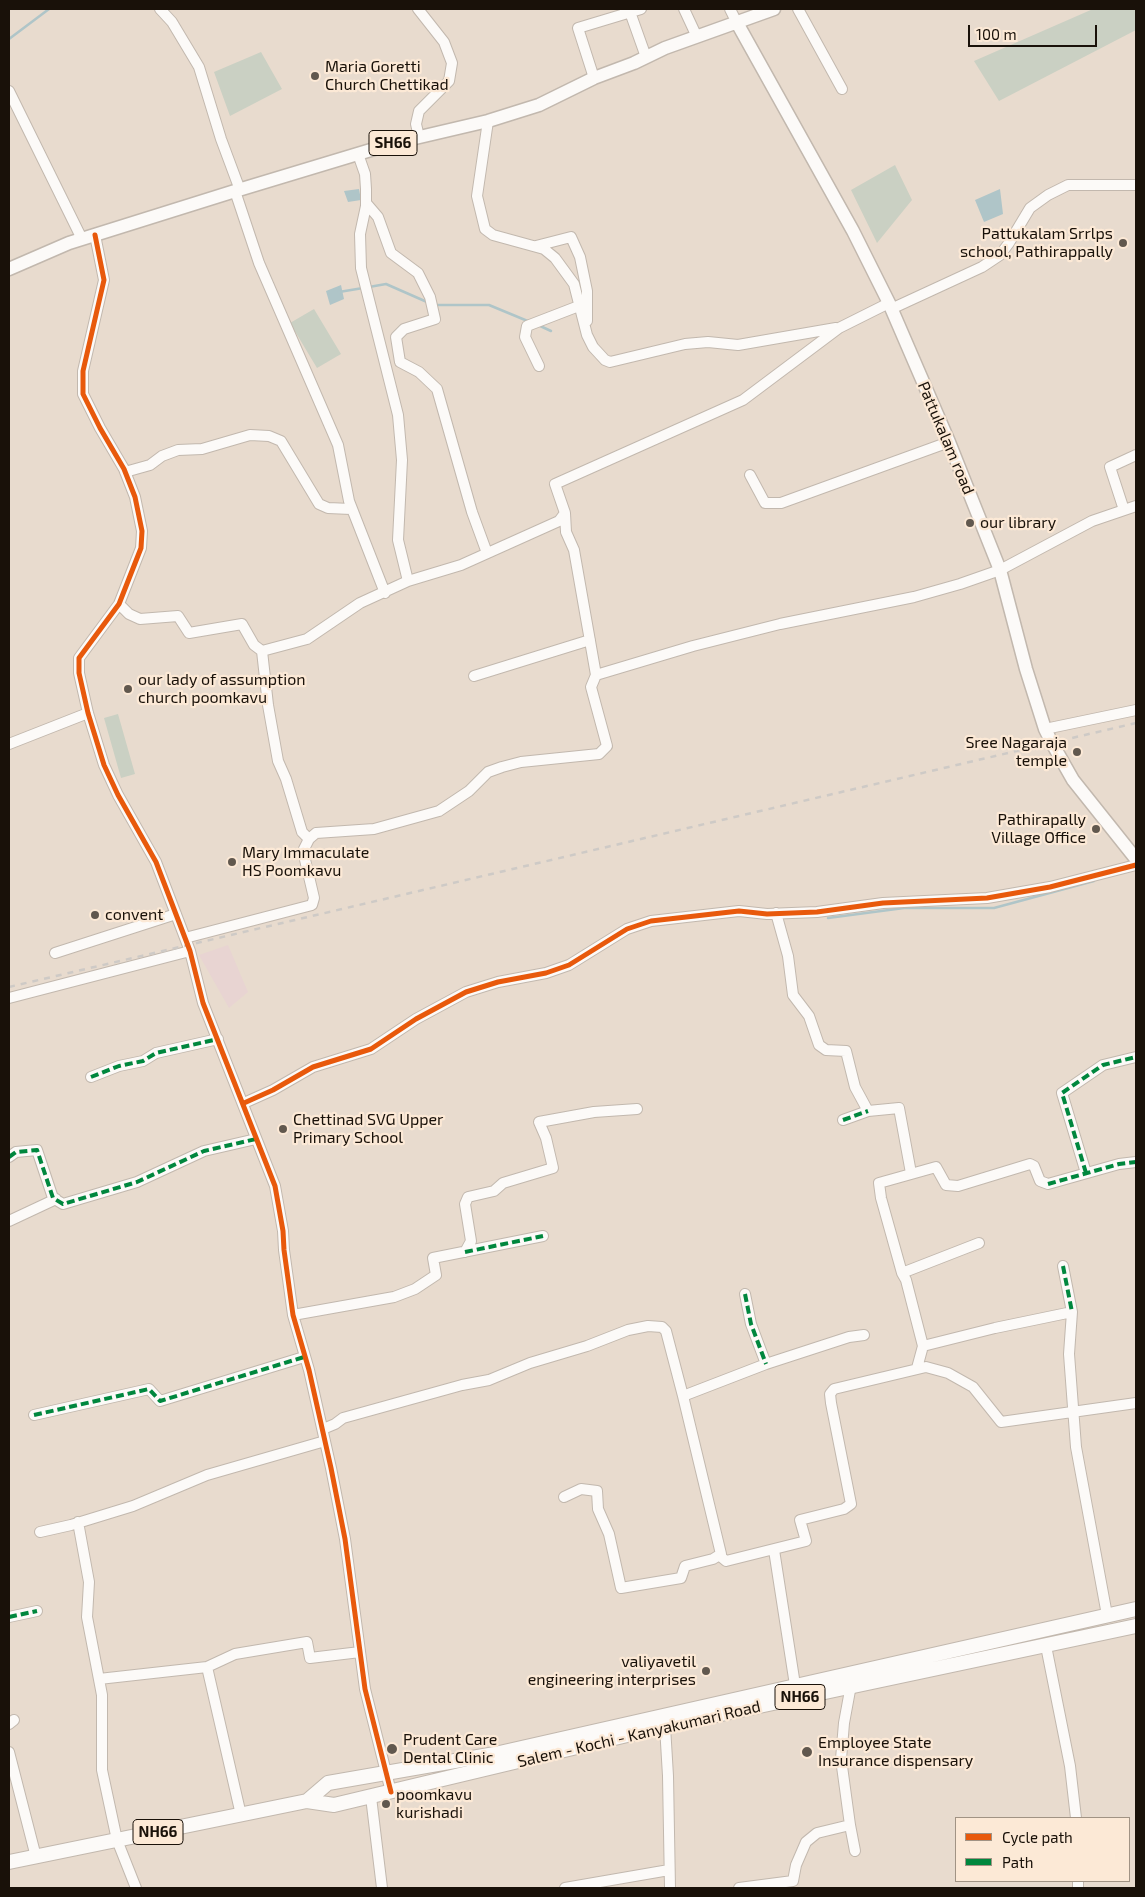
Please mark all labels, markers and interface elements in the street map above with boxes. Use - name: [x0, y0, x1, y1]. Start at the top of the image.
- scale bar: [970, 15, 1099, 47]
- text: 100 m: [976, 25, 1017, 43]
- place label: Maria Goretti Church Chettikad: [325, 57, 449, 95]
- marker: Maria Goretti Church Chettikad: [309, 70, 321, 82]
- road number: SH66: [369, 130, 417, 156]
- place label: Pattukalam Srrlps school, Pathirappally: [960, 224, 1113, 262]
- marker: Pattukalam Srrlps school, Pathirappally: [1117, 237, 1129, 249]
- street label: Pattukalam road: [914, 379, 978, 497]
- place label: our library: [980, 513, 1056, 533]
- marker: our library: [964, 517, 976, 529]
- place label: our lady of assumption church poomkavu: [138, 670, 306, 708]
- marker: our lady of assumption church poomkavu: [122, 683, 134, 695]
- place label: Sree Nagaraja temple: [965, 733, 1067, 771]
- marker: Sree Nagaraja temple: [1071, 746, 1083, 758]
- place label: Pathirapally Village Office: [991, 810, 1086, 848]
- marker: Pathirapally Village Office: [1090, 823, 1102, 835]
- place label: Mary Immaculate HS Poomkavu: [242, 843, 369, 881]
- marker: Mary Immaculate HS Poomkavu: [226, 856, 238, 868]
- place label: convent: [105, 905, 163, 925]
- marker: convent: [89, 909, 101, 921]
- place label: Chettinad SVG Upper Primary School: [293, 1110, 443, 1148]
- marker: Chettinad SVG Upper Primary School: [277, 1123, 289, 1135]
- place label: valiyavetil engineering interprises: [528, 1652, 696, 1690]
- marker: valiyavetil engineering interprises: [700, 1665, 712, 1677]
- road number: NH66: [775, 1684, 825, 1710]
- street label: Salem - Kochi - Kanyakumari Road: [516, 1697, 762, 1771]
- place label: Prudent Care Dental Clinic: [403, 1730, 497, 1768]
- place label: Employee State Insurance dispensary: [818, 1733, 973, 1771]
- marker: Prudent Care Dental Clinic: [385, 1742, 399, 1756]
- marker: Employee State Insurance dispensary: [800, 1745, 814, 1759]
- place label: poomkavu kurishadi: [396, 1785, 472, 1823]
- marker: poomkavu kurishadi: [380, 1798, 392, 1810]
- legend: [955, 1817, 1130, 1882]
- road number: NH66: [133, 1820, 183, 1844]
- text: Cycle path: [1002, 1828, 1073, 1846]
- text: Path: [1002, 1853, 1033, 1871]

